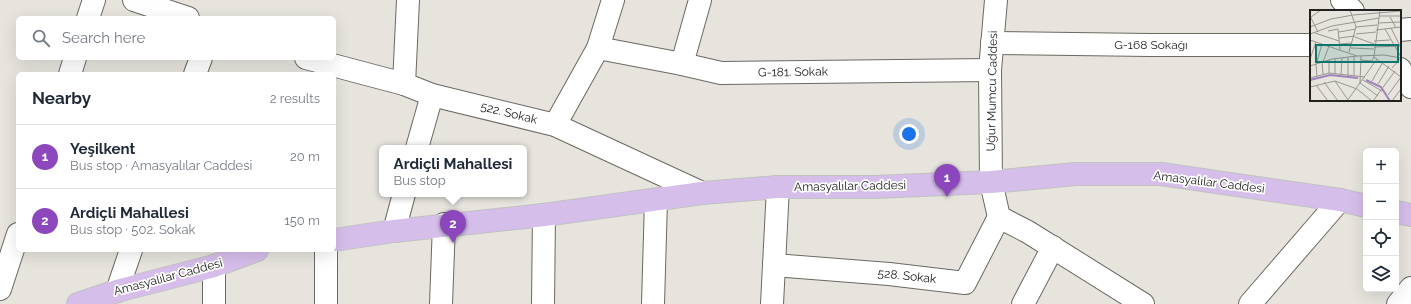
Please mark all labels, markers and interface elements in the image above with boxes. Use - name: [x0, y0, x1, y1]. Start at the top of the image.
- inset map: [1310, 10, 1401, 101]
- search box: [16, 16, 336, 60]
- icon: search: [30, 27, 52, 49]
- text: Search here: [62, 29, 145, 47]
- street label: Uğur Mumcu Caddesi: [984, 30, 1000, 152]
- street label: G-168 Sokağı: [1114, 38, 1188, 52]
- street label: G-181. Sokak: [758, 64, 829, 80]
- text: Nearby: [32, 88, 91, 108]
- text: 2 results: [270, 91, 320, 106]
- street label: 522. Sokak: [479, 99, 539, 127]
- your location: [899, 124, 919, 144]
- text: Yeşilkent: [70, 140, 135, 158]
- popup: [379, 145, 527, 197]
- map controls: [1363, 148, 1399, 292]
- button: +: [1363, 148, 1399, 184]
- text: 1: [42, 149, 48, 164]
- text: 20 m: [290, 149, 320, 164]
- text: Ardiçli Mahallesi: [394, 155, 512, 173]
- text: Bus stop · Amasyalılar Caddesi: [70, 158, 252, 173]
- pin: 1: [934, 164, 960, 197]
- street label: Amasyalılar Caddesi: [1153, 168, 1265, 196]
- text: Bus stop: [394, 173, 446, 188]
- street label: Amasyalılar Caddesi: [794, 178, 906, 194]
- button: −: [1363, 184, 1399, 220]
- text: Ardiçli Mahallesi: [70, 204, 189, 222]
- pin: 2: [440, 210, 466, 243]
- text: 2: [41, 213, 49, 228]
- text: 150 m: [284, 213, 320, 228]
- button: locate: [1363, 220, 1399, 256]
- text: Bus stop · 502. Sokak: [70, 222, 195, 237]
- street label: Amasyalılar Caddesi: [112, 256, 224, 298]
- button: layers: [1363, 256, 1399, 292]
- street label: 528. Sokak: [877, 266, 938, 286]

